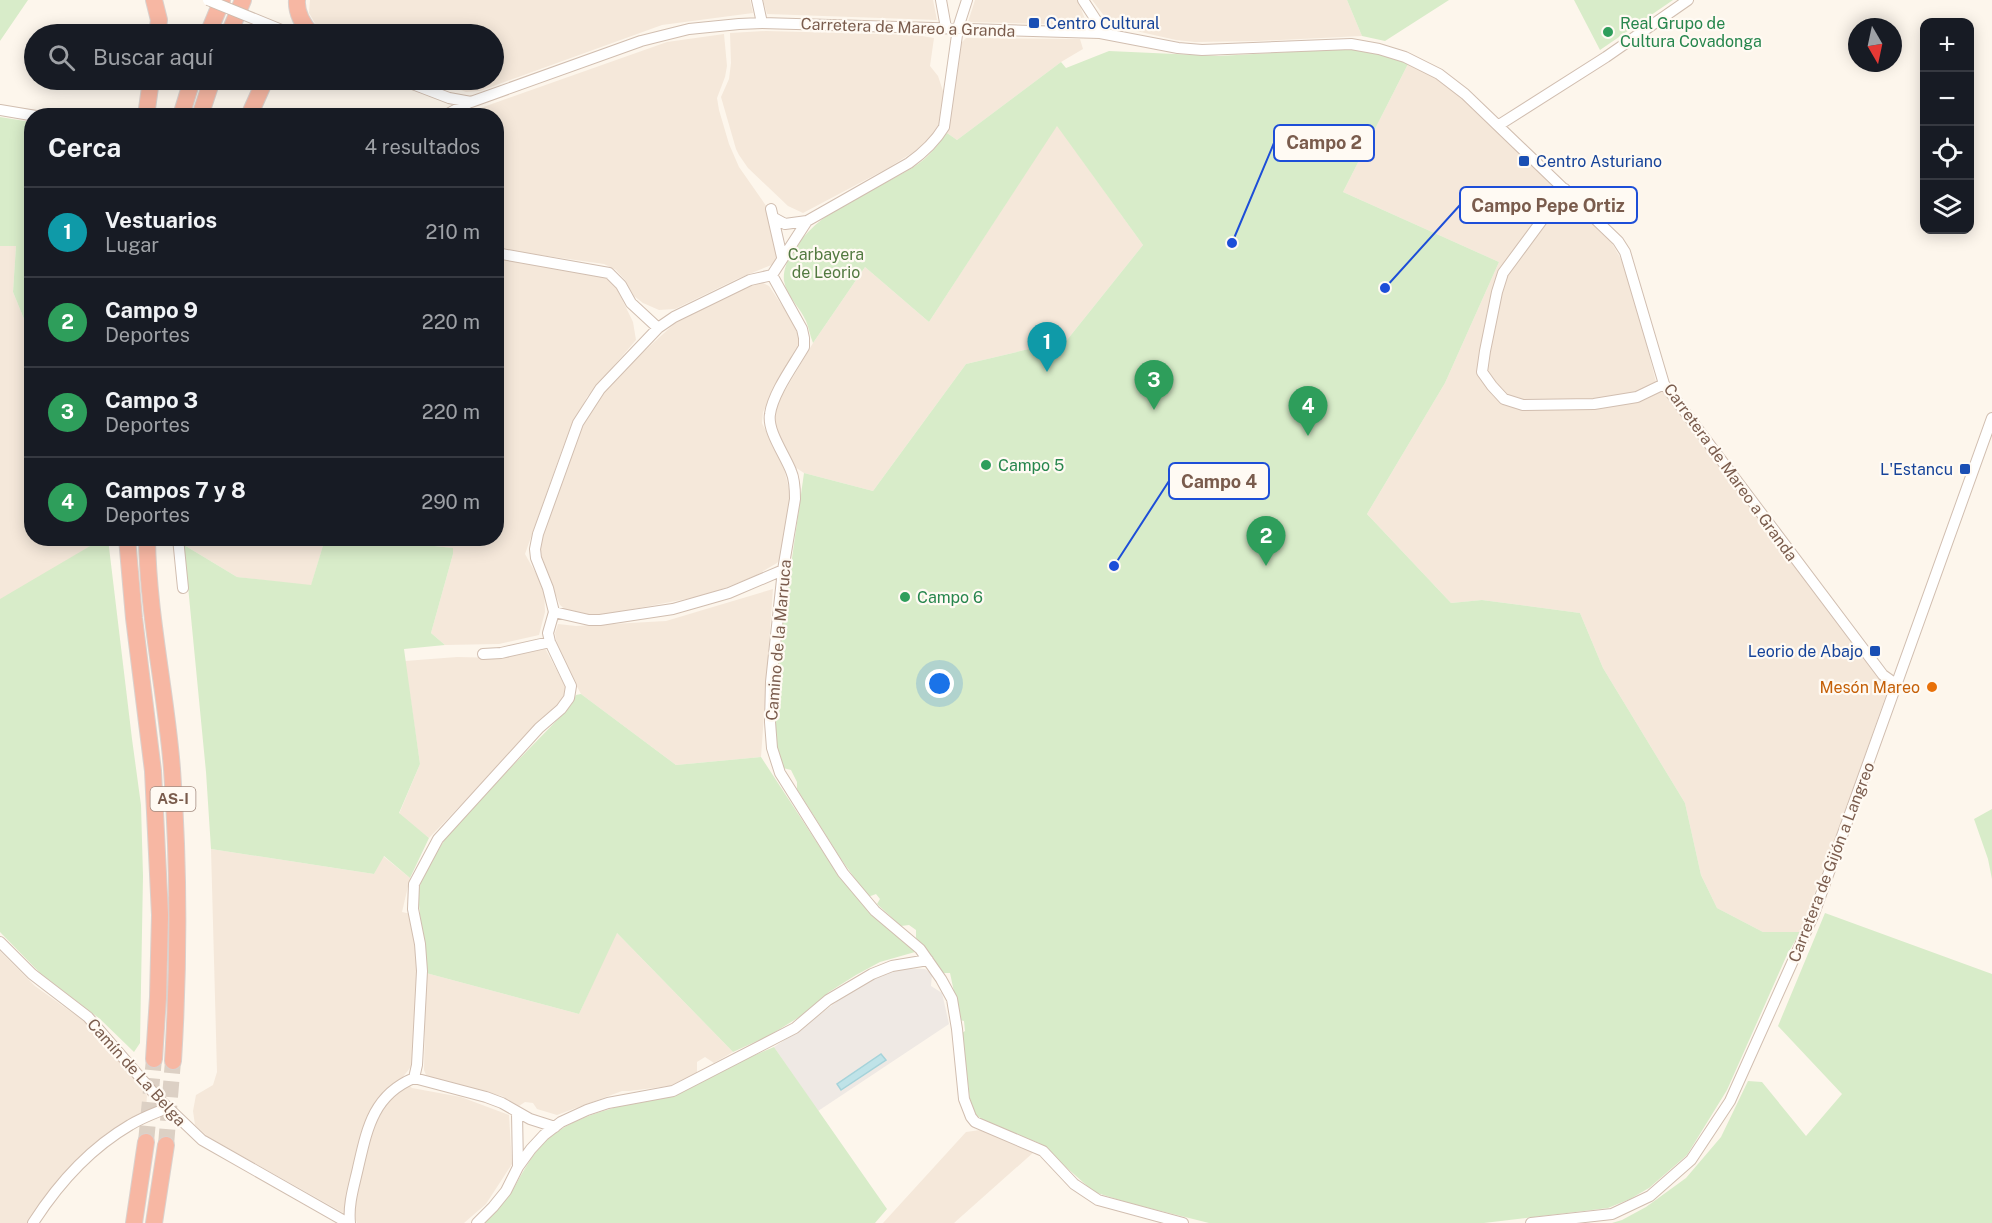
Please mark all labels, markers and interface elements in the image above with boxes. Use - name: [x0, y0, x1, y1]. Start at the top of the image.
- street label: Carretera de Mareo a Granda: [800, 14, 1016, 41]
- place label: Centro Cultural: [1046, 14, 1160, 33]
- place label: Real Grupo de Cultura Covadonga: [1620, 14, 1762, 51]
- marker: Centro Cultural: [1027, 16, 1041, 30]
- north arrow: [1848, 18, 1902, 72]
- map controls: [1920, 18, 1974, 234]
- button: +: [1920, 18, 1974, 72]
- search box: [24, 24, 504, 90]
- marker: Real Grupo de Cultura Covadonga: [1601, 25, 1615, 39]
- icon: search: [45, 41, 78, 74]
- text: Buscar aquí: [93, 44, 213, 70]
- button: −: [1920, 72, 1974, 126]
- callout: Campo 2: [1274, 125, 1374, 161]
- button: locate: [1920, 126, 1974, 180]
- text: Cerca: [48, 132, 121, 163]
- text: Campo 2: [1286, 132, 1362, 153]
- text: 4 resultados: [364, 135, 480, 159]
- place label: Centro Asturiano: [1536, 152, 1662, 171]
- marker: Centro Asturiano: [1517, 154, 1531, 168]
- button: layers: [1920, 180, 1974, 234]
- callout: Campo Pepe Ortiz: [1460, 187, 1637, 223]
- text: Campo Pepe Ortiz: [1471, 195, 1625, 216]
- text: Vestuarios: [105, 207, 217, 233]
- text: 1: [63, 220, 72, 244]
- text: 210 m: [426, 220, 480, 244]
- text: Lugar: [105, 233, 159, 257]
- park label: Carbayera de Leorio: [788, 245, 864, 282]
- text: Campo 9: [105, 297, 198, 323]
- text: 2: [61, 310, 74, 334]
- text: 220 m: [422, 310, 480, 334]
- pin: 1: [1028, 322, 1066, 372]
- text: Deportes: [105, 323, 190, 347]
- pin: 3: [1134, 360, 1174, 410]
- street label: Carretera de Mareo a Granda: [1660, 380, 1801, 565]
- pin: 4: [1288, 386, 1328, 436]
- text: Campo 3: [105, 387, 198, 413]
- text: 3: [61, 400, 74, 424]
- text: 220 m: [422, 400, 480, 424]
- text: Deportes: [105, 413, 190, 437]
- place label: Campo 5: [998, 456, 1064, 475]
- marker: Campo 5: [979, 458, 993, 472]
- place label: L'Estancu: [1880, 460, 1953, 479]
- marker: L'Estancu: [1958, 462, 1972, 476]
- callout: Campo 4: [1169, 463, 1269, 499]
- text: Campo 4: [1181, 471, 1257, 492]
- text: Campos 7 y 8: [105, 477, 246, 503]
- text: 4: [61, 490, 74, 514]
- text: 290 m: [421, 490, 480, 514]
- text: Deportes: [105, 503, 190, 527]
- pin: 2: [1246, 516, 1286, 566]
- street label: Camino de la Marruca: [762, 559, 795, 721]
- place label: Campo 6: [917, 588, 983, 607]
- marker: Campo 6: [898, 590, 912, 604]
- place label: Leorio de Abajo: [1748, 642, 1863, 661]
- marker: Leorio de Abajo: [1868, 644, 1882, 658]
- your location: [925, 669, 954, 698]
- place label: Mesón Mareo: [1819, 678, 1920, 697]
- marker: Mesón Mareo: [1925, 680, 1939, 694]
- street label: Carretera de Gijón a Langreo: [1784, 759, 1878, 965]
- road number: AS-I: [150, 787, 195, 811]
- street label: Camín de La Belga: [83, 1015, 190, 1130]

